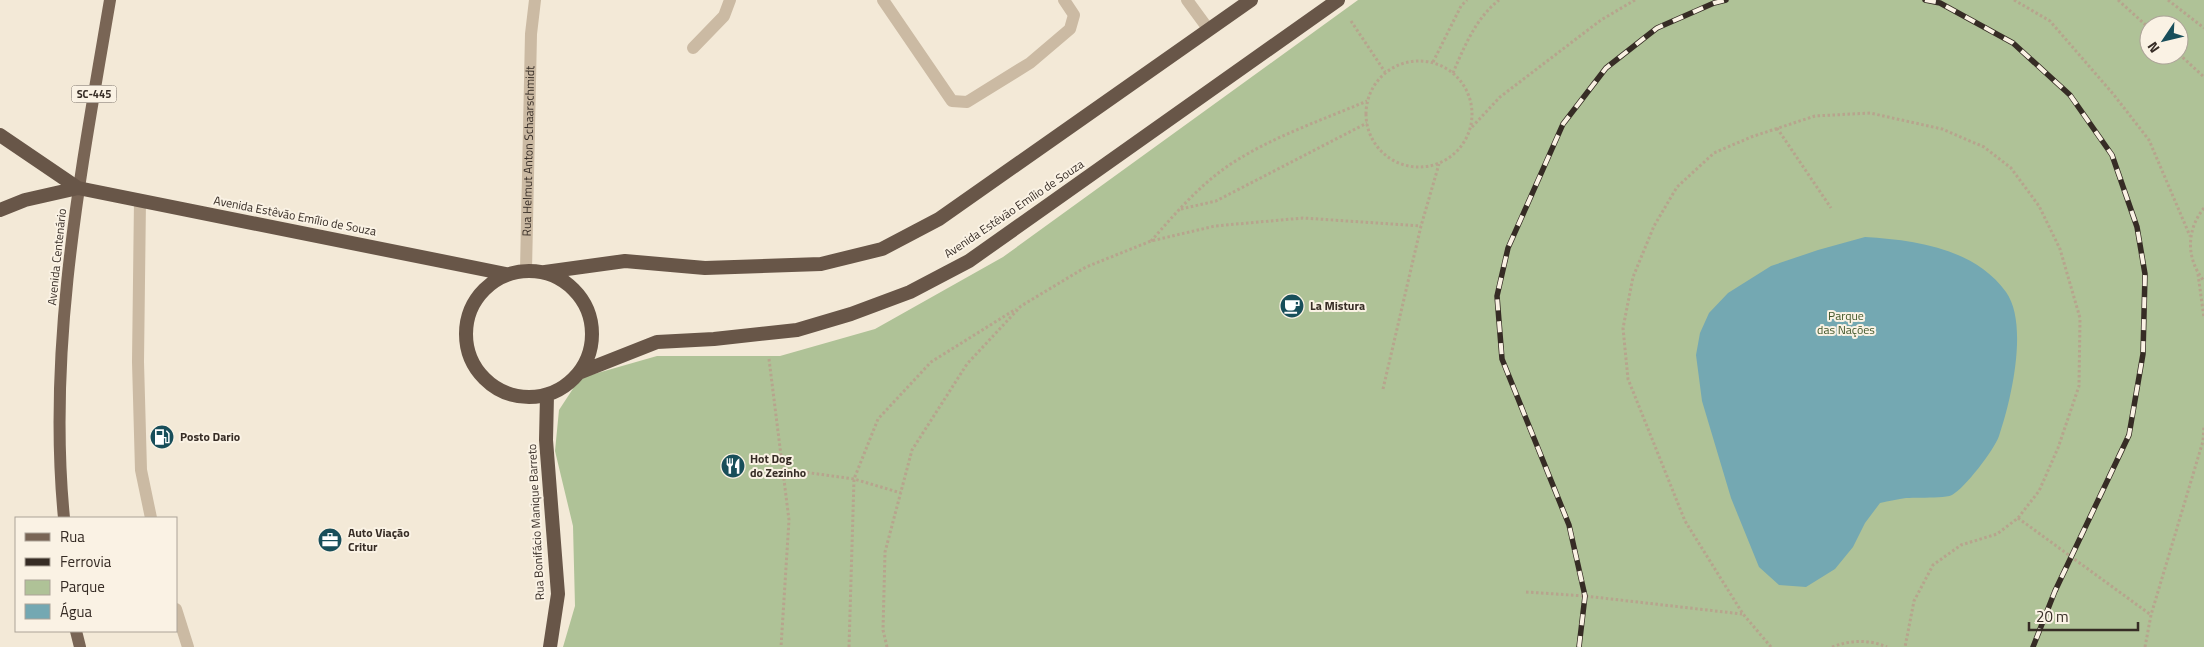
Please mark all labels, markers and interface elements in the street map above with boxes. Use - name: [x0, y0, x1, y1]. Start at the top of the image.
- north arrow: [2139, 15, 2189, 65]
- text: N: [2142, 38, 2164, 58]
- street label: Rua Helmut Anton Schaarschmidt: [517, 65, 539, 237]
- road number: SC-445: [72, 86, 116, 102]
- street label: Avenida Estêvão Emílio de Souza: [940, 154, 1088, 263]
- street label: Avenida Estêvão Emílio de Souza: [212, 190, 378, 241]
- street label: Avenida Centenário: [42, 207, 71, 306]
- cafe icon: La Mistura: [1279, 293, 1305, 319]
- place label: La Mistura: [1310, 296, 1365, 315]
- park label: Parque das Nações: [1817, 306, 1875, 339]
- fuel station icon: Posto Dario: [149, 424, 175, 450]
- place label: Posto Dario: [180, 427, 240, 446]
- street label: Rua Bonifácio Manique Barreto: [522, 443, 549, 601]
- place label: Hot Dog do Zezinho: [750, 449, 806, 482]
- restaurant icon: Hot Dog do Zezinho: [720, 453, 746, 479]
- legend: [15, 517, 178, 632]
- place label: Auto Viação Critur: [348, 523, 410, 556]
- text: Rua: [60, 525, 85, 548]
- office icon: Auto Viação Critur: [317, 527, 343, 553]
- text: Ferrovia: [60, 550, 112, 573]
- text: Parque: [60, 575, 105, 598]
- text: Água: [60, 600, 92, 623]
- scale bar: [2029, 600, 2138, 632]
- text: 20 m: [2036, 605, 2069, 628]

